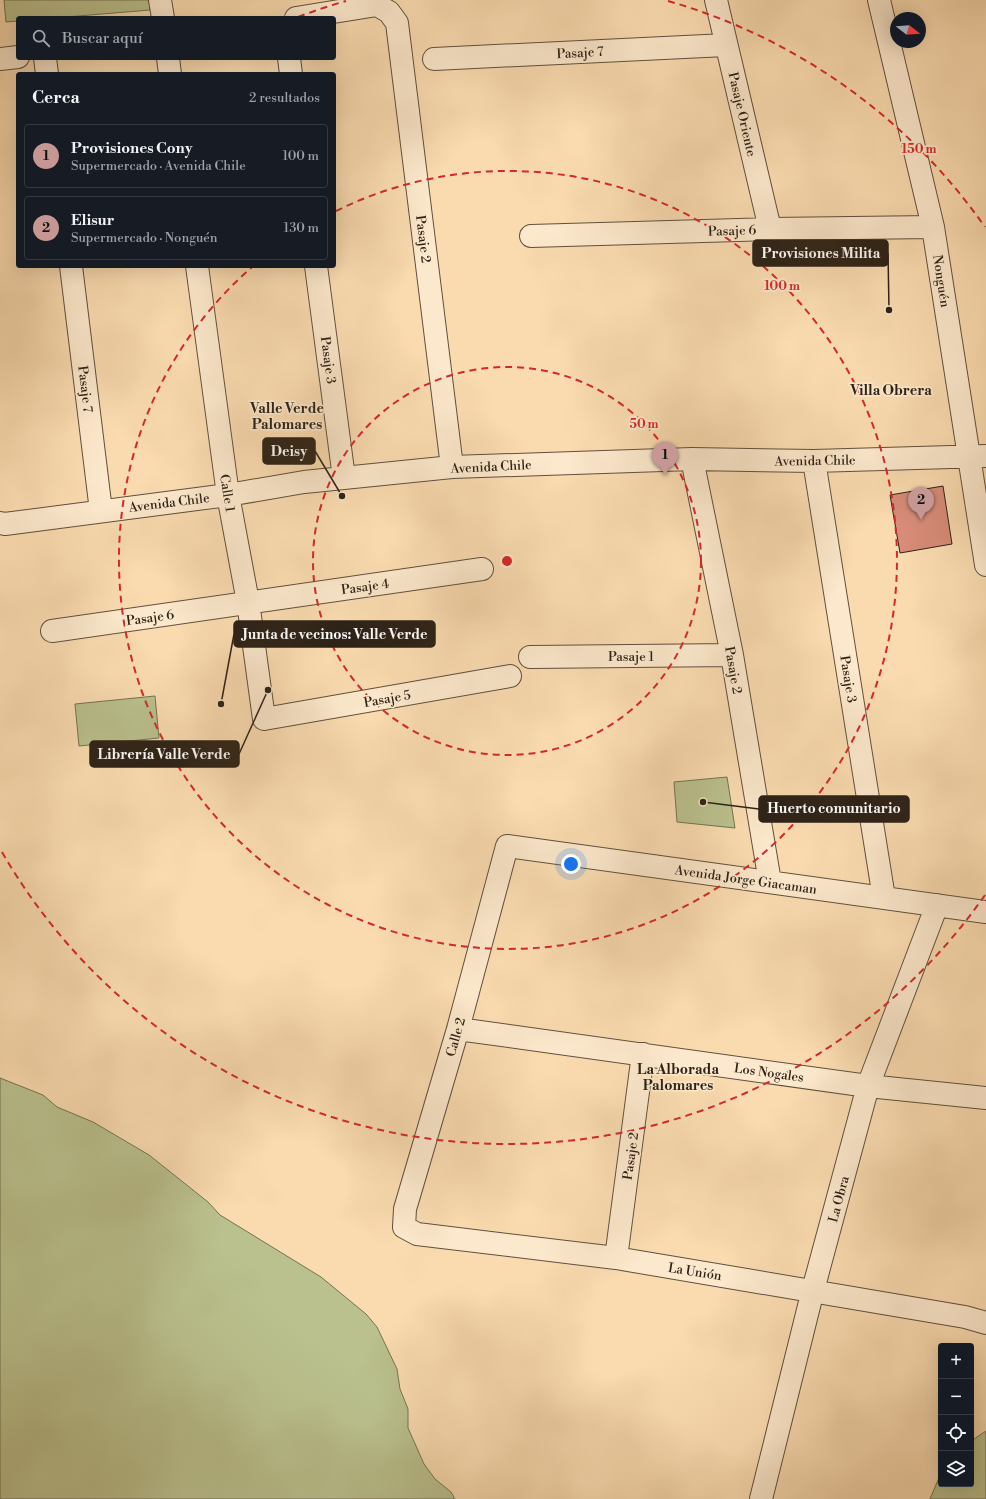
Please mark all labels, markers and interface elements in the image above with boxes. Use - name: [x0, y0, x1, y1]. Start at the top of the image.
- north arrow: [890, 12, 926, 48]
- search box: [16, 16, 336, 60]
- icon: search: [30, 27, 52, 49]
- text: Buscar aquí: [62, 29, 143, 48]
- street label: Pasaje 7: [556, 44, 604, 62]
- street label: Pasaje Oriente: [725, 70, 760, 158]
- text: Cerca: [32, 87, 80, 109]
- text: 2 resultados: [249, 90, 320, 106]
- text: Provisiones Cony: [71, 139, 192, 158]
- text: 150 m: [902, 142, 936, 157]
- text: 1: [43, 148, 49, 164]
- text: 100 m: [283, 148, 319, 164]
- text: Supermercado · Avenida Chile: [71, 158, 246, 174]
- text: Elisur: [71, 211, 114, 230]
- street label: Pasaje 2: [412, 214, 434, 264]
- text: 2: [42, 220, 50, 236]
- text: 130 m: [284, 220, 319, 236]
- street label: Pasaje 6: [708, 222, 757, 240]
- text: Supermercado · Nonguén: [71, 230, 218, 246]
- callout: Provisiones Milita: [753, 240, 888, 266]
- text: Provisiones Milita: [762, 245, 881, 263]
- street label: Nonguén: [929, 254, 953, 309]
- text: 100 m: [764, 279, 800, 294]
- street label: Pasaje 3: [317, 335, 339, 385]
- street label: Pasaje 7: [74, 365, 96, 414]
- district label: Villa Obrera: [849, 382, 932, 400]
- district label: Valle Verde Palomares: [249, 400, 324, 434]
- text: 50 m: [629, 417, 659, 432]
- callout: Deisy: [263, 438, 315, 464]
- pin: 1: [652, 442, 678, 475]
- text: Deisy: [271, 443, 308, 461]
- street label: Avenida Chile: [773, 452, 856, 470]
- street label: Avenida Chile: [449, 457, 532, 477]
- street label: Calle 1: [216, 473, 238, 514]
- pin: 2: [908, 487, 934, 520]
- street label: Avenida Chile: [127, 490, 211, 516]
- centre of rings: [500, 554, 514, 568]
- street label: Pasaje 4: [340, 576, 390, 598]
- street label: Pasaje 6: [125, 607, 175, 629]
- callout: Junta de vecinos: Valle Verde: [234, 621, 435, 647]
- text: Junta de vecinos: Valle Verde: [240, 626, 428, 644]
- street label: Pasaje 2: [721, 645, 745, 695]
- street label: Pasaje 1: [608, 649, 654, 665]
- street label: Pasaje 3: [836, 654, 860, 704]
- street label: Pasaje 5: [362, 687, 412, 711]
- callout: Librería Valle Verde: [90, 741, 239, 767]
- text: Librería Valle Verde: [98, 746, 231, 764]
- callout: Huerto comunitario: [759, 796, 909, 822]
- text: Huerto comunitario: [767, 800, 901, 818]
- your location: [561, 854, 581, 874]
- street label: Avenida Jorge Giacaman: [673, 862, 818, 898]
- street label: Calle 2: [443, 1016, 469, 1059]
- street label: Los Nogales: [733, 1060, 805, 1086]
- district label: La Alborada Palomares: [637, 1061, 719, 1095]
- street label: Pasaje 2: [620, 1131, 642, 1181]
- street label: La Obra: [825, 1174, 853, 1224]
- street label: La Unión: [667, 1260, 723, 1284]
- map controls: [938, 1343, 974, 1487]
- button: +: [938, 1343, 974, 1379]
- button: −: [938, 1379, 974, 1415]
- button: locate: [938, 1415, 974, 1451]
- button: layers: [938, 1451, 974, 1487]

